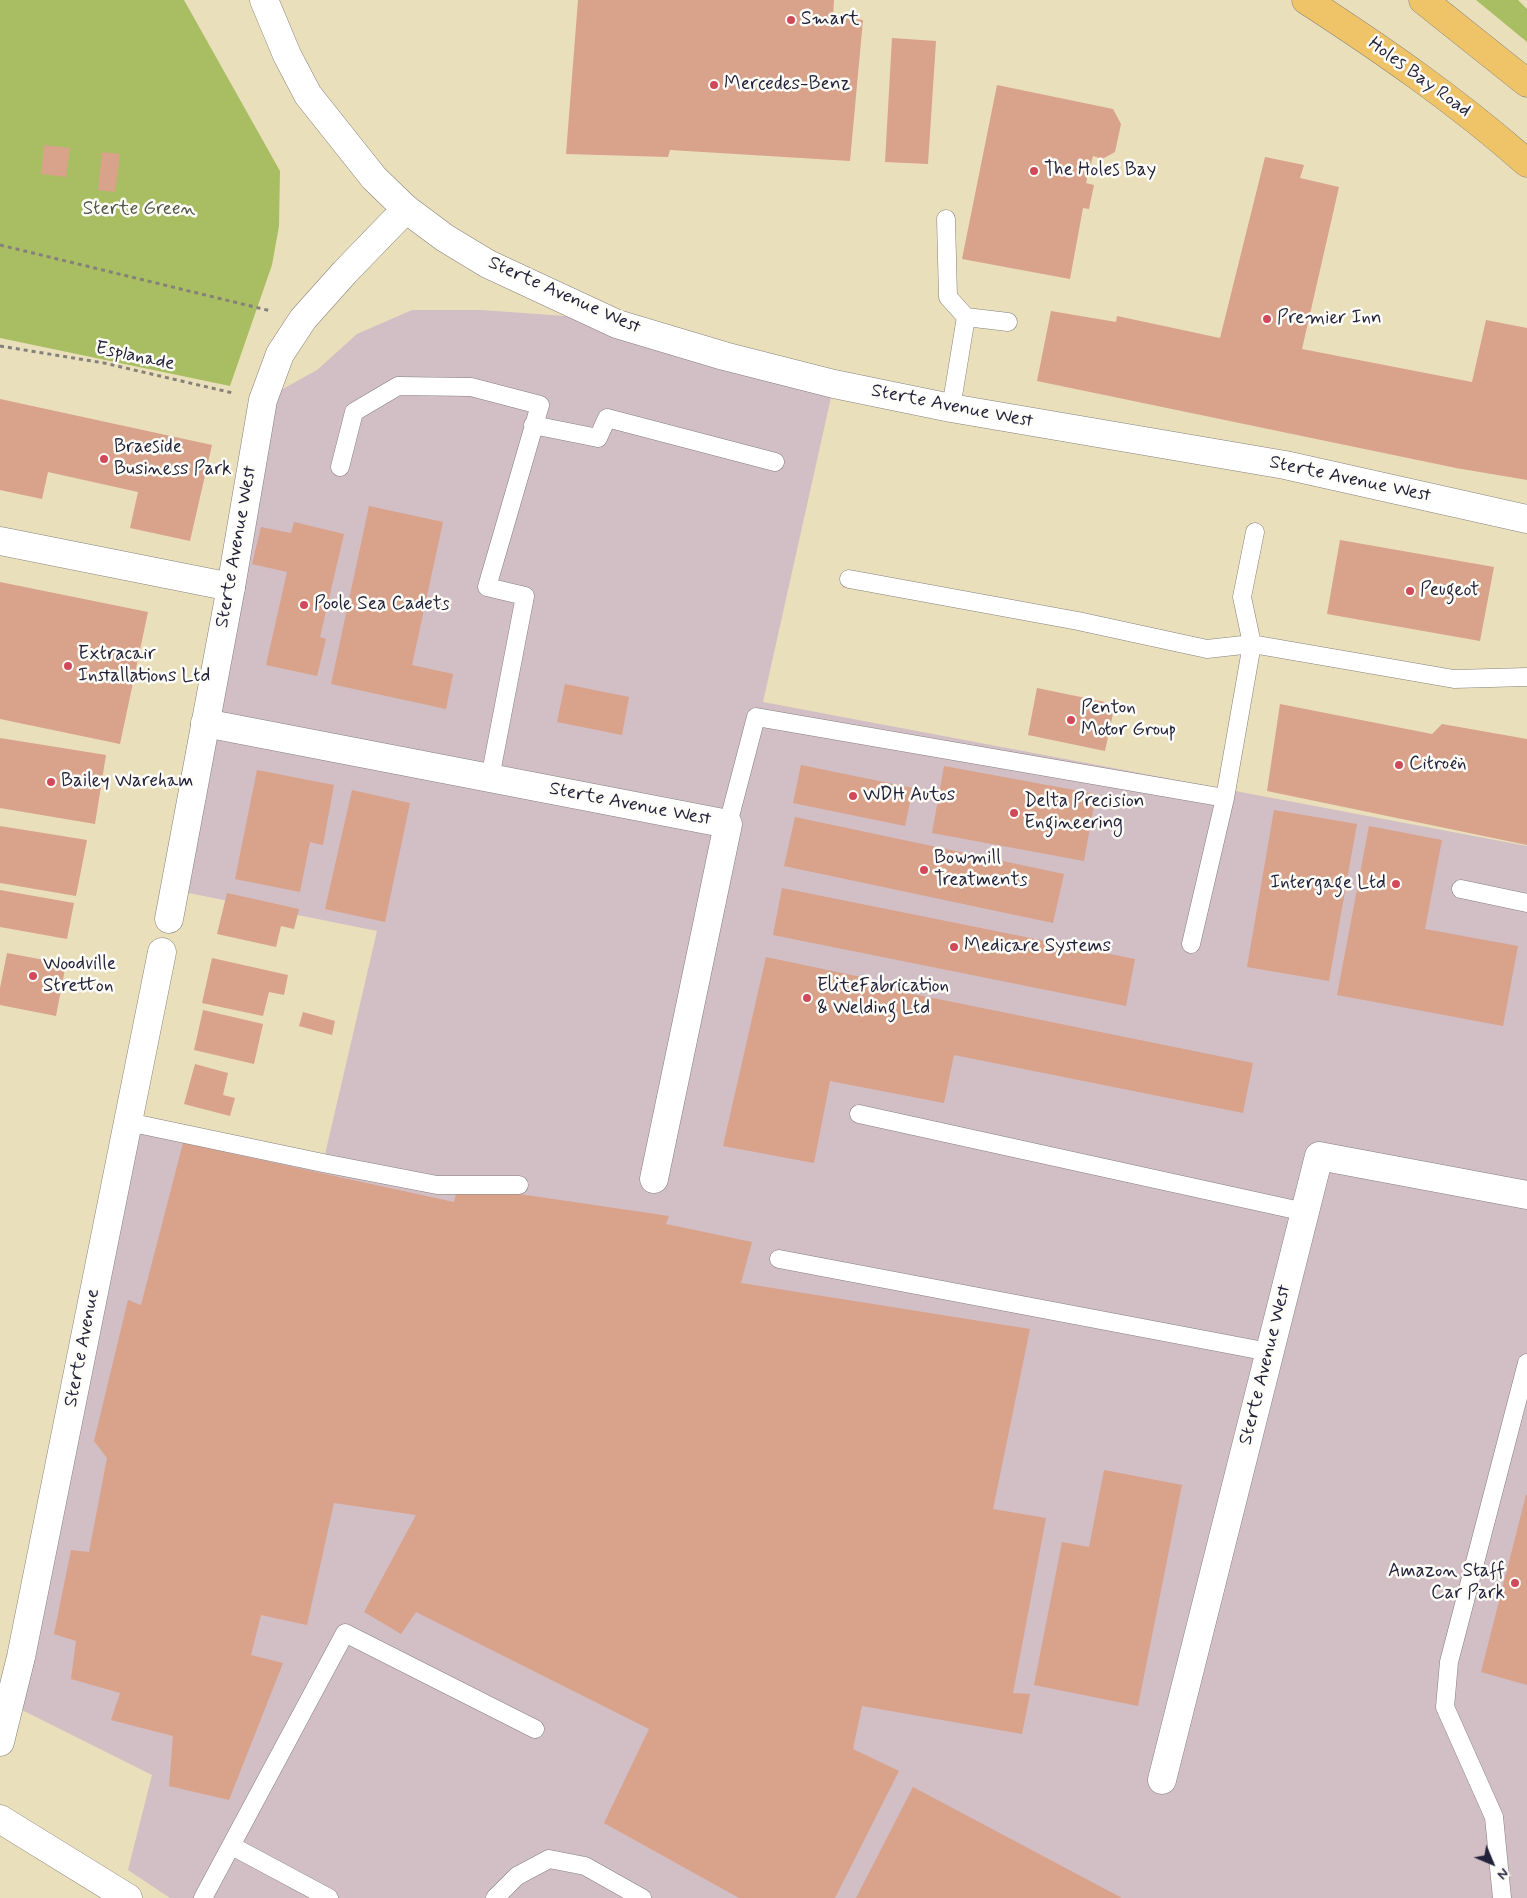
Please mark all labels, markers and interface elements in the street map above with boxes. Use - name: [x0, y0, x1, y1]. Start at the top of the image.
- place label: Smart: [801, 9, 859, 31]
- marker: Smart: [785, 14, 797, 26]
- street label: Holes Bay Road: [1363, 33, 1475, 123]
- place label: Mercedes-Benz: [724, 74, 850, 96]
- marker: Mercedes-Benz: [708, 79, 720, 91]
- place label: The Holes Bay: [1044, 160, 1156, 182]
- marker: The Holes Bay: [1028, 165, 1040, 177]
- park label: Sterte Green: [83, 199, 195, 221]
- street label: Sterte Avenue West: [484, 252, 644, 340]
- place label: Premier Inn: [1277, 308, 1382, 330]
- marker: Premier Inn: [1261, 313, 1273, 325]
- street label: Esplanade: [93, 337, 177, 377]
- street label: Sterte Avenue West: [869, 380, 1035, 434]
- place label: Braeside Business Park: [114, 437, 231, 481]
- street label: Sterte Avenue West: [1267, 452, 1433, 508]
- marker: Braeside Business Park: [98, 453, 110, 465]
- street label: Sterte Avenue West: [212, 464, 262, 630]
- place label: Peugeot: [1420, 580, 1479, 602]
- marker: Peugeot: [1404, 585, 1416, 597]
- place label: Poole Sea Cadets: [314, 594, 450, 616]
- marker: Poole Sea Cadets: [298, 599, 310, 611]
- place label: Extracair Installations Ltd: [78, 644, 210, 688]
- marker: Extracair Installations Ltd: [62, 660, 74, 672]
- place label: Penton Motor Group: [1081, 698, 1176, 742]
- marker: Penton Motor Group: [1065, 714, 1077, 726]
- place label: Citroën: [1409, 754, 1467, 776]
- marker: Citroën: [1393, 759, 1405, 771]
- place label: Bailey Wareham: [61, 771, 193, 793]
- marker: Bailey Wareham: [45, 776, 57, 788]
- street label: Sterte Avenue West: [547, 778, 713, 832]
- place label: WDH Autos: [863, 785, 955, 807]
- marker: WDH Autos: [847, 790, 859, 802]
- place label: Delta Precision Engineering: [1024, 791, 1145, 835]
- marker: Delta Precision Engineering: [1008, 807, 1020, 819]
- place label: Bowmill Treatments: [934, 848, 1027, 892]
- marker: Bowmill Treatments: [918, 864, 930, 876]
- place label: Intergage Ltd: [1270, 873, 1386, 895]
- marker: Intergage Ltd: [1390, 878, 1402, 890]
- place label: Medicare Systems: [964, 936, 1111, 958]
- marker: Medicare Systems: [948, 941, 960, 953]
- place label: Woodville Stretton: [43, 954, 116, 998]
- marker: Woodville Stretton: [27, 970, 39, 982]
- place label: EliteFabrication & Welding Ltd: [817, 976, 949, 1020]
- marker: EliteFabrication & Welding Ltd: [801, 992, 813, 1004]
- street label: Sterte Avenue West: [1235, 1283, 1297, 1447]
- street label: Sterte Avenue: [60, 1287, 106, 1409]
- place label: Amazon Staff Car Park: [1388, 1561, 1505, 1605]
- marker: Amazon Staff Car Park: [1509, 1577, 1521, 1589]
- north arrow: [1467, 1838, 1517, 1888]
- text: N: [1493, 1864, 1512, 1883]

